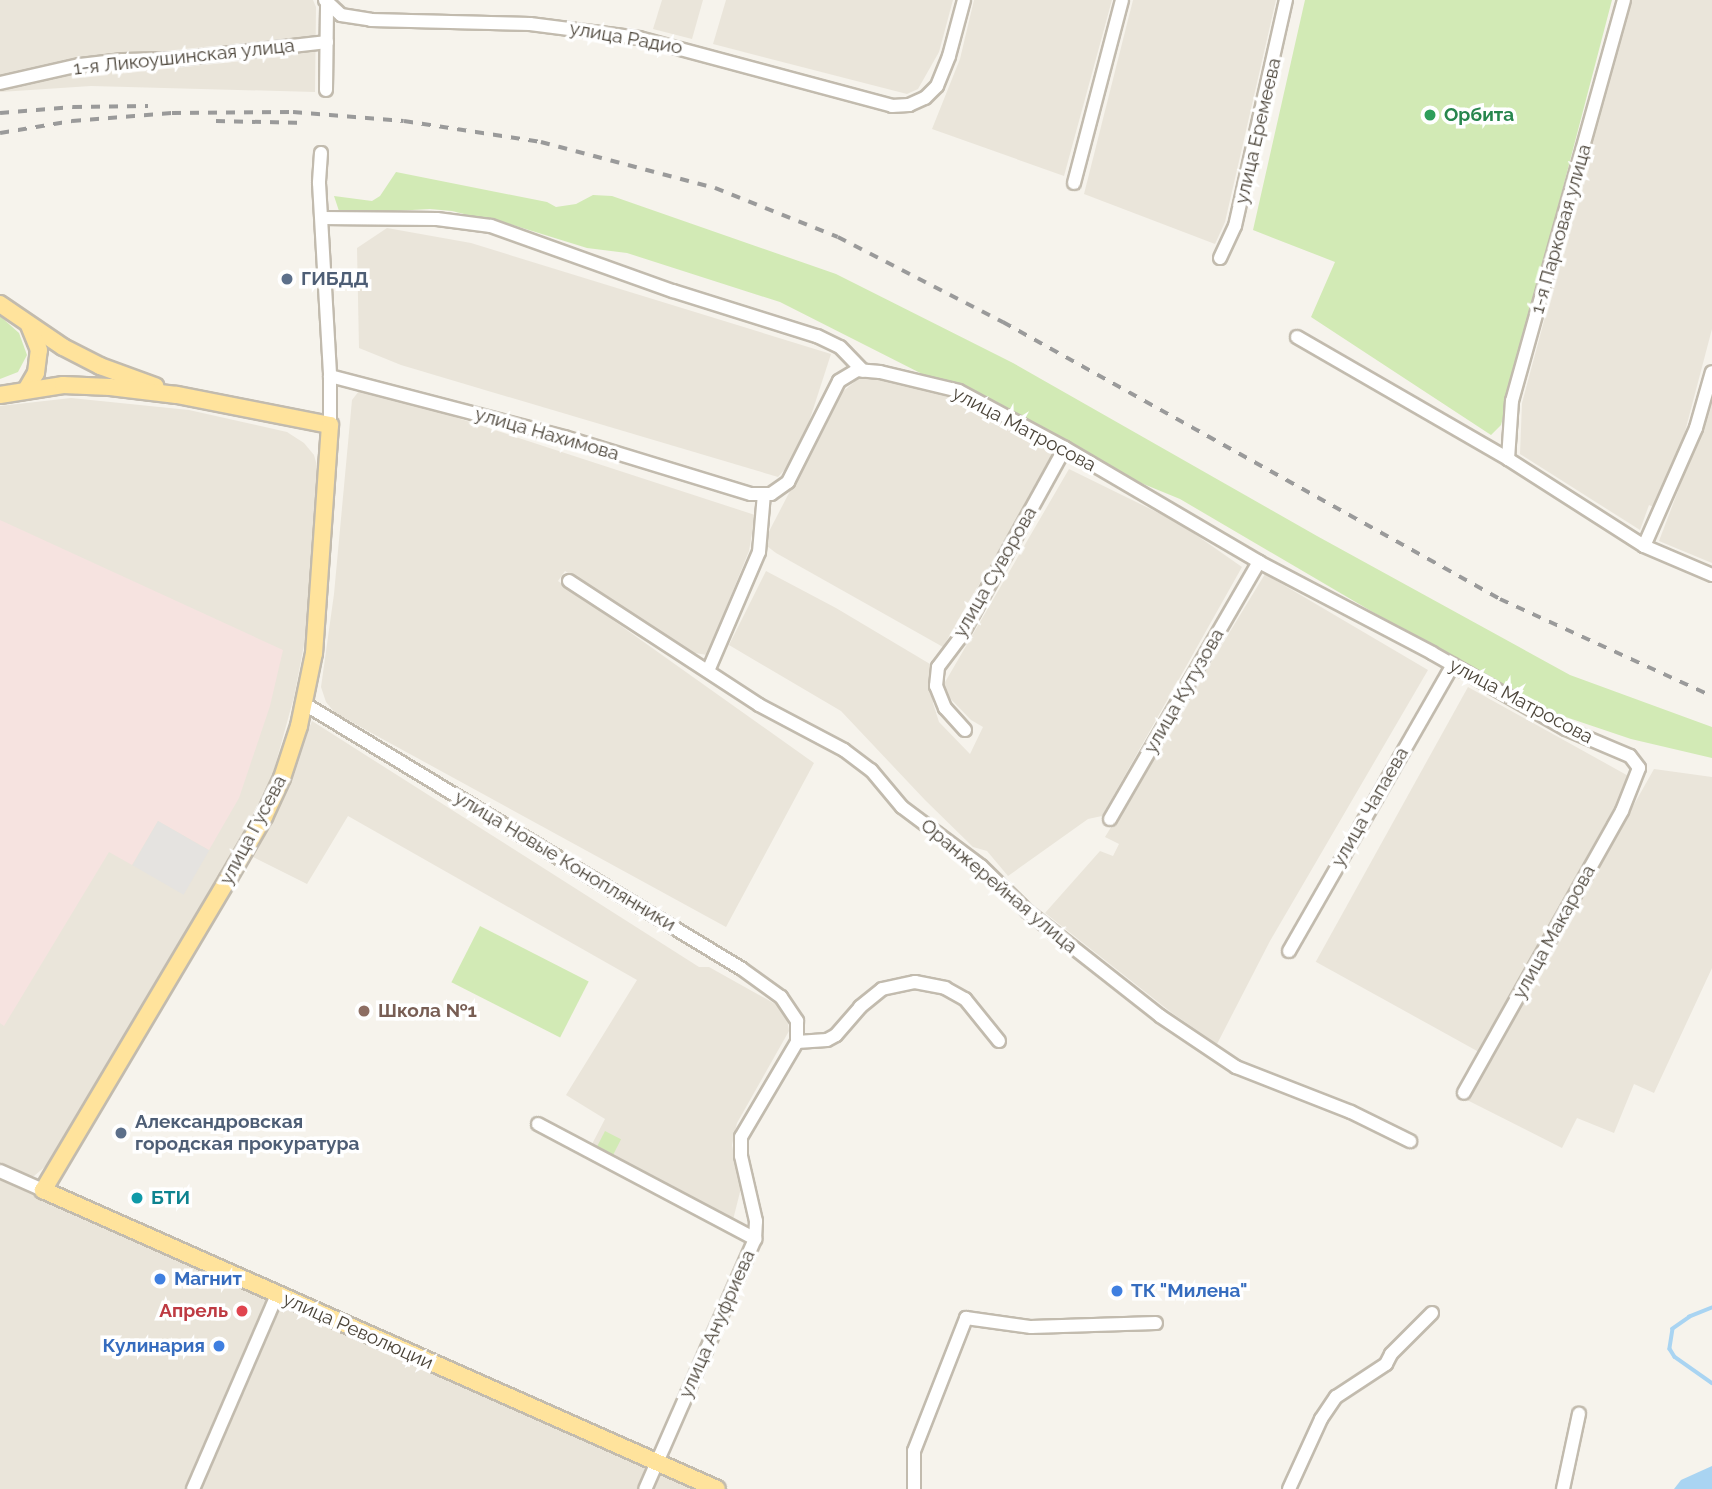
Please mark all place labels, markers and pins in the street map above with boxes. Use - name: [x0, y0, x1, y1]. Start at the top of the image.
- place label: Орбита: [1444, 104, 1514, 126]
- marker: Орбита: [1422, 107, 1438, 123]
- place label: ГИБДД: [301, 268, 368, 290]
- marker: ГИБДД: [279, 271, 295, 287]
- place label: Школа №1: [378, 1000, 477, 1022]
- marker: Школа №1: [356, 1003, 372, 1019]
- place label: Александровская городская прокуратура: [135, 1111, 359, 1155]
- marker: Александровская городская прокуратура: [113, 1125, 129, 1141]
- place label: БТИ: [151, 1187, 190, 1209]
- marker: БТИ: [129, 1190, 145, 1206]
- place label: Магнит: [174, 1268, 242, 1290]
- marker: Магнит: [152, 1271, 168, 1287]
- place label: ТК "Милена": [1131, 1280, 1248, 1302]
- marker: ТК "Милена": [1109, 1283, 1125, 1299]
- place label: Апрель: [159, 1300, 228, 1322]
- marker: Апрель: [234, 1303, 250, 1319]
- place label: Кулинария: [103, 1335, 205, 1357]
- marker: Кулинария: [211, 1338, 227, 1354]

